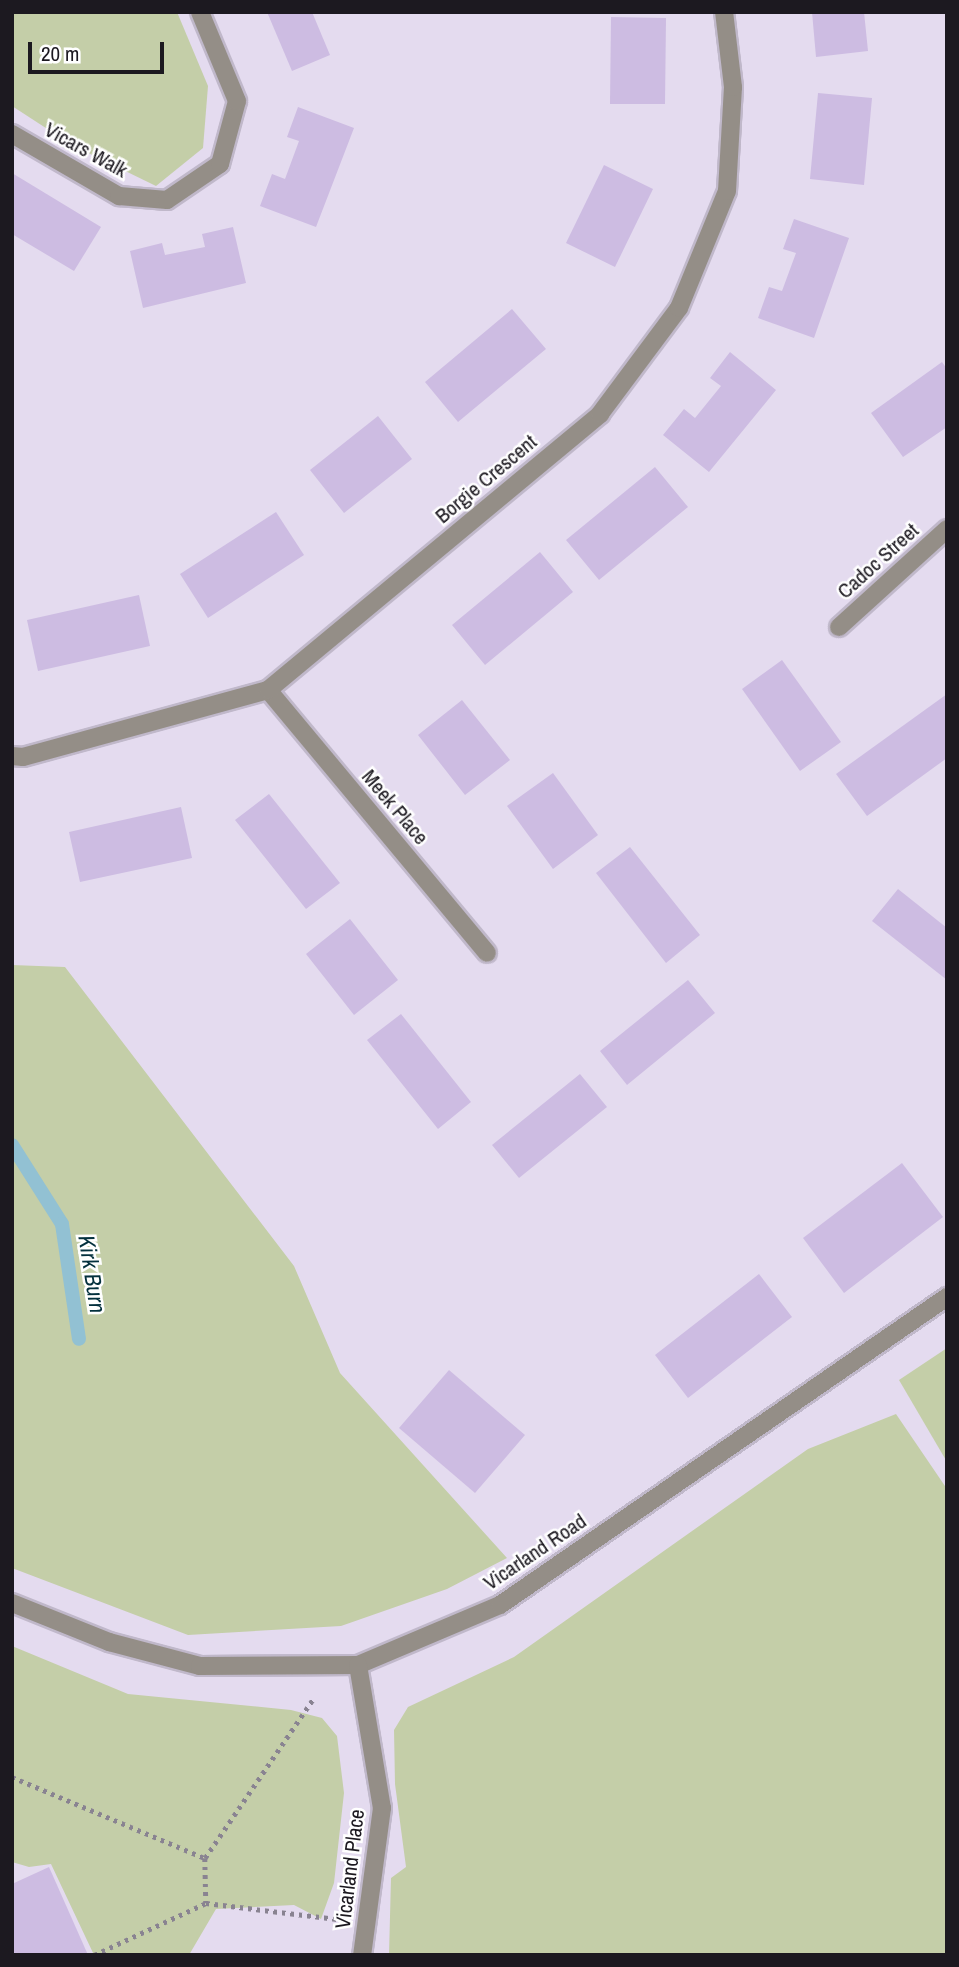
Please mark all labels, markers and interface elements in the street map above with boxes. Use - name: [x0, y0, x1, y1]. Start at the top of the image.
- scale bar: [32, 28, 168, 72]
- text: 20 m: [41, 39, 79, 68]
- street label: Vicars Walk: [40, 117, 132, 183]
- street label: Borgie Crescent: [430, 429, 542, 529]
- street label: Cadoc Street: [832, 518, 924, 604]
- street label: Meek Place: [356, 764, 434, 850]
- water label: Kirk Burn: [72, 1233, 112, 1315]
- street label: Vicarland Road: [479, 1508, 591, 1596]
- street label: Vicarland Place: [330, 1808, 370, 1930]

